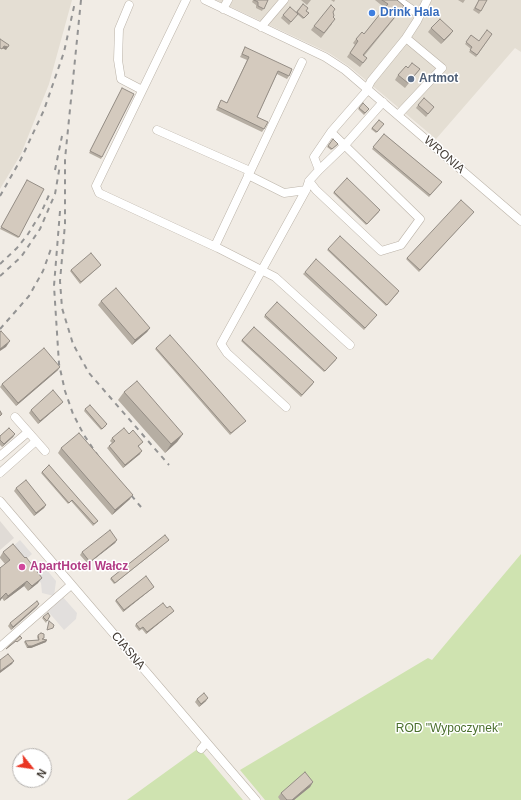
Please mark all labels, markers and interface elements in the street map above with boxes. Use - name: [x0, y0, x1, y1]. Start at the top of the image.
- place label: Drink Hala: [380, 6, 439, 20]
- marker: Drink Hala: [367, 8, 377, 18]
- place label: Artmot: [419, 72, 458, 86]
- marker: Artmot: [406, 74, 416, 84]
- street label: WRONIA: [421, 133, 467, 177]
- place label: ApartHotel Wałcz: [30, 560, 128, 574]
- marker: ApartHotel Wałcz: [17, 562, 27, 572]
- street label: CIASNA: [108, 629, 148, 673]
- park label: ROD "Wypoczynek": [396, 722, 502, 736]
- north arrow: [12, 748, 52, 788]
- text: N: [34, 767, 49, 780]

